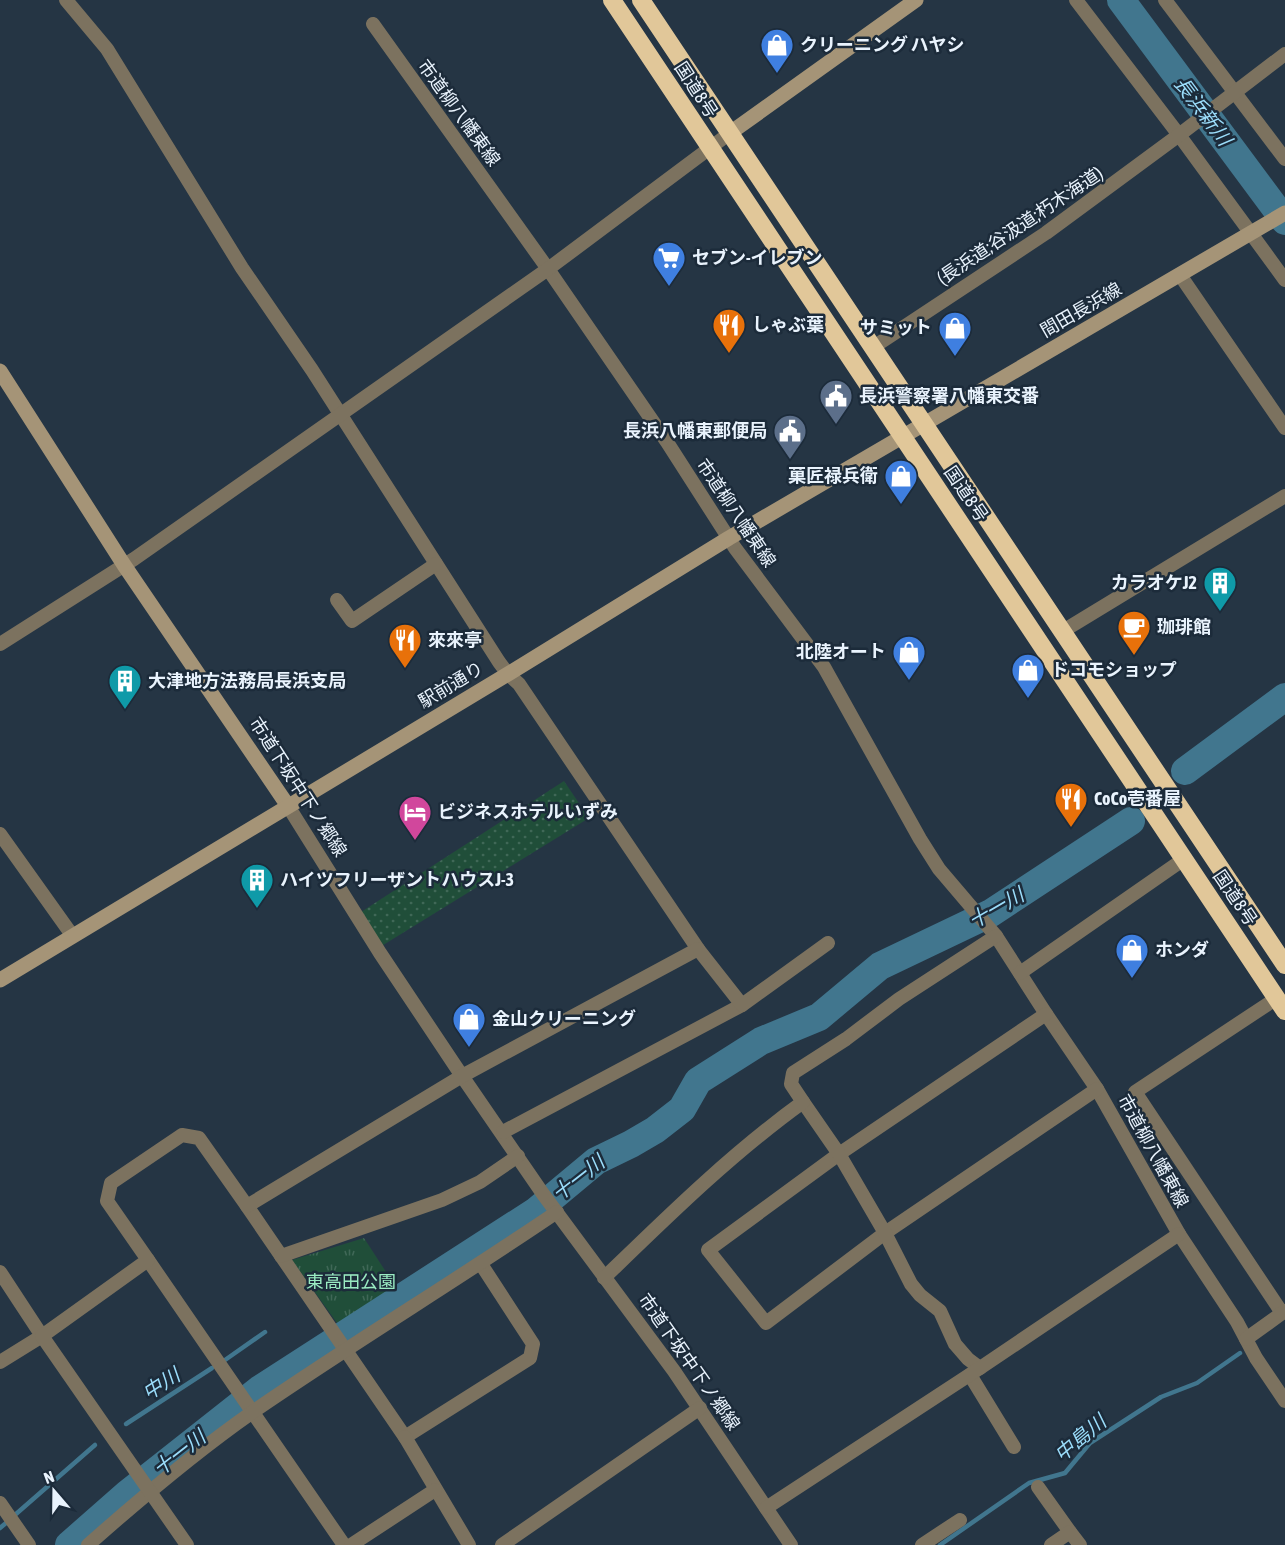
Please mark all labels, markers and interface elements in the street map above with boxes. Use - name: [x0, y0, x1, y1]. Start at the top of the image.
- shop icon: クリーニング ハヤシ: [759, 27, 795, 74]
- place label: クリーニング ハヤシ: [800, 34, 964, 55]
- street label: 市道柳八幡東線: [414, 56, 505, 170]
- street label: 国道8号: [671, 58, 722, 122]
- water label: 長浜新川: [1170, 72, 1238, 151]
- street label: (長浜道;谷汲道;朽木海道): [933, 162, 1106, 289]
- supermarket icon: セブン-イレブン: [651, 240, 687, 287]
- place label: セブン-イレブン: [692, 247, 823, 268]
- street label: 間田長浜線: [1037, 278, 1125, 341]
- restaurant icon: しゃぶ葉: [711, 307, 747, 354]
- shop icon: サミット: [937, 310, 973, 357]
- place label: しゃぶ葉: [752, 314, 824, 335]
- place label: サミット: [860, 317, 932, 338]
- public building icon: 長浜警察署八幡東交番: [818, 378, 854, 425]
- place label: 長浜警察署八幡東交番: [859, 385, 1039, 406]
- public building icon: 長浜八幡東郵便局: [772, 413, 808, 460]
- place label: 長浜八幡東郵便局: [623, 420, 767, 441]
- street label: 市道柳八幡東線: [692, 455, 780, 571]
- shop icon: 菓匠禄兵衛: [883, 458, 919, 505]
- street label: 国道8号: [940, 462, 993, 525]
- place label: 菓匠禄兵衛: [788, 465, 878, 486]
- building icon: カラオケJ2: [1202, 565, 1238, 612]
- place label: カラオケJ2: [1111, 572, 1197, 593]
- cafe icon: 珈琲館: [1116, 609, 1152, 656]
- place label: 珈琲館: [1157, 616, 1211, 637]
- restaurant icon: 來來亭: [387, 622, 423, 669]
- place label: 來來亭: [428, 629, 482, 650]
- shop icon: 北陸オート: [891, 634, 927, 681]
- place label: 北陸オート: [796, 641, 886, 662]
- shop icon: ドコモショップ: [1010, 652, 1046, 699]
- street label: 駅前通り: [414, 657, 487, 712]
- place label: ドコモショップ: [1051, 659, 1177, 680]
- building icon: 大津地方法務局長浜支局: [107, 663, 143, 710]
- place label: 大津地方法務局長浜支局: [148, 670, 346, 691]
- street label: 市道下坂中下ノ郷線: [245, 713, 351, 860]
- restaurant icon: CoCo壱番屋: [1053, 781, 1089, 828]
- place label: CoCo壱番屋: [1094, 788, 1181, 809]
- hotel icon: ビジネスホテルいずみ: [397, 794, 433, 841]
- place label: ビジネスホテルいずみ: [438, 801, 618, 822]
- building icon: ハイツフリーザントハウスJ-3: [239, 862, 275, 909]
- street label: 国道8号: [1209, 866, 1262, 929]
- place label: ハイツフリーザントハウスJ-3: [280, 869, 514, 890]
- water label: 十一川: [964, 882, 1029, 933]
- shop icon: ホンダ: [1114, 932, 1150, 979]
- place label: ホンダ: [1155, 939, 1209, 960]
- shop icon: 金山クリーニング: [451, 1001, 487, 1048]
- place label: 金山クリーニング: [492, 1008, 636, 1029]
- street label: 市道柳八幡東線: [1114, 1091, 1193, 1211]
- water label: 十一川: [547, 1149, 610, 1205]
- park label: 東高田公園: [306, 1271, 396, 1292]
- street label: 市道下坂中下ノ郷線: [634, 1289, 744, 1434]
- water label: 中川: [138, 1362, 185, 1404]
- water label: 中島川: [1049, 1408, 1112, 1466]
- water label: 十一川: [148, 1424, 211, 1480]
- north arrow: [24, 1461, 84, 1521]
- text: N: [41, 1467, 56, 1487]

